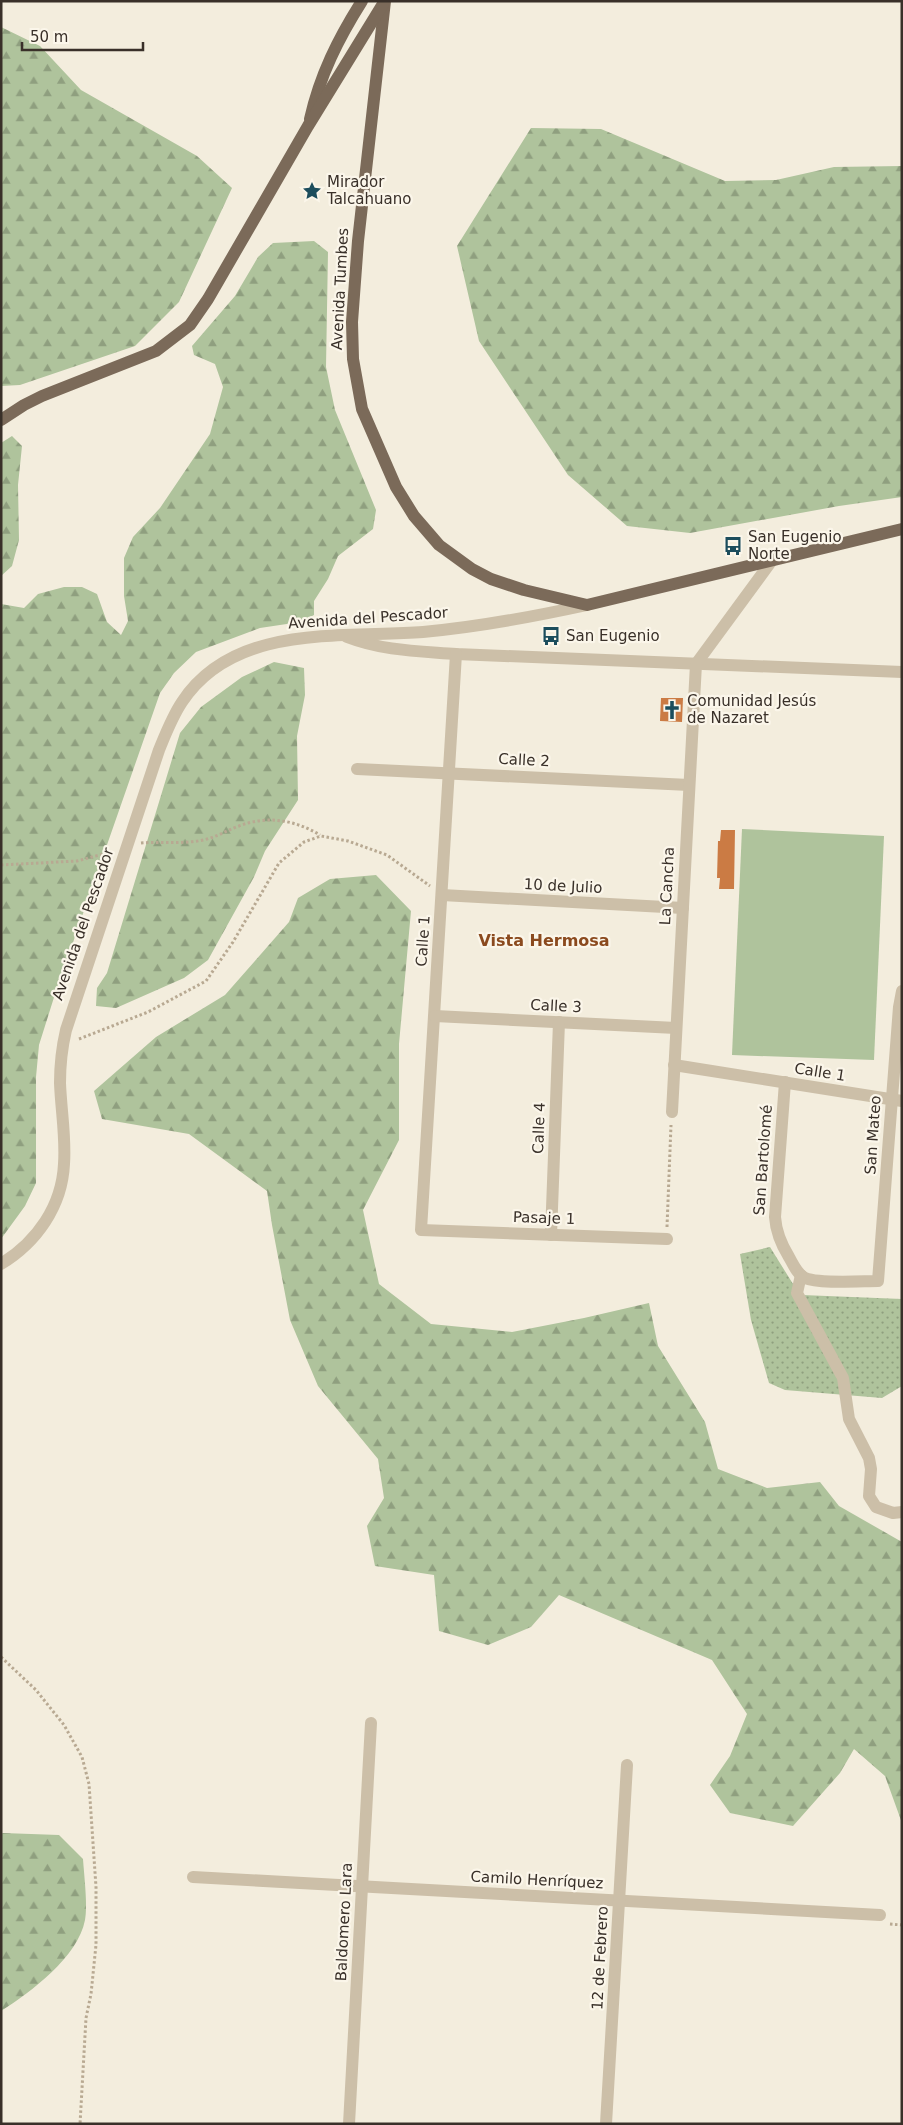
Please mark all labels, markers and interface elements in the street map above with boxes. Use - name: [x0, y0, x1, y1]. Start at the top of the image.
- scale bar: [22, 20, 144, 52]
- text: 50 m: [30, 28, 68, 46]
- place label: Mirador Talcahuano: [326, 173, 411, 208]
- place icon: Mirador Talcahuano: [301, 180, 323, 202]
- street label: Avenida Tumbes: [328, 227, 352, 350]
- place label: San Eugenio Norte: [748, 528, 842, 563]
- bus stop icon: San Eugenio Norte: [722, 535, 744, 557]
- street label: Avenida del Pescador: [287, 603, 449, 633]
- bus stop icon: San Eugenio: [540, 625, 562, 647]
- place label: San Eugenio: [566, 627, 660, 645]
- place label: Comunidad Jesús de Nazaret: [687, 692, 816, 727]
- church icon: Comunidad Jesús de Nazaret: [661, 699, 683, 721]
- street label: Calle 2: [498, 750, 550, 770]
- street label: Avenida del Pescador: [48, 845, 118, 1003]
- street label: La Cancha: [656, 846, 678, 926]
- street label: 10 de Julio: [523, 875, 603, 897]
- street label: Calle 1: [412, 915, 434, 967]
- district label: Vista Hermosa: [478, 931, 610, 950]
- street label: Calle 3: [530, 996, 582, 1016]
- street label: Calle 1: [793, 1059, 847, 1085]
- street label: San Mateo: [861, 1095, 885, 1175]
- street label: Calle 4: [529, 1102, 549, 1154]
- street label: San Bartolomé: [750, 1104, 776, 1216]
- street label: Pasaje 1: [513, 1208, 575, 1228]
- street label: Baldomero Lara: [332, 1862, 356, 1982]
- street label: Camilo Henríquez: [470, 1868, 604, 1892]
- street label: 12 de Febrero: [588, 1906, 612, 2010]

